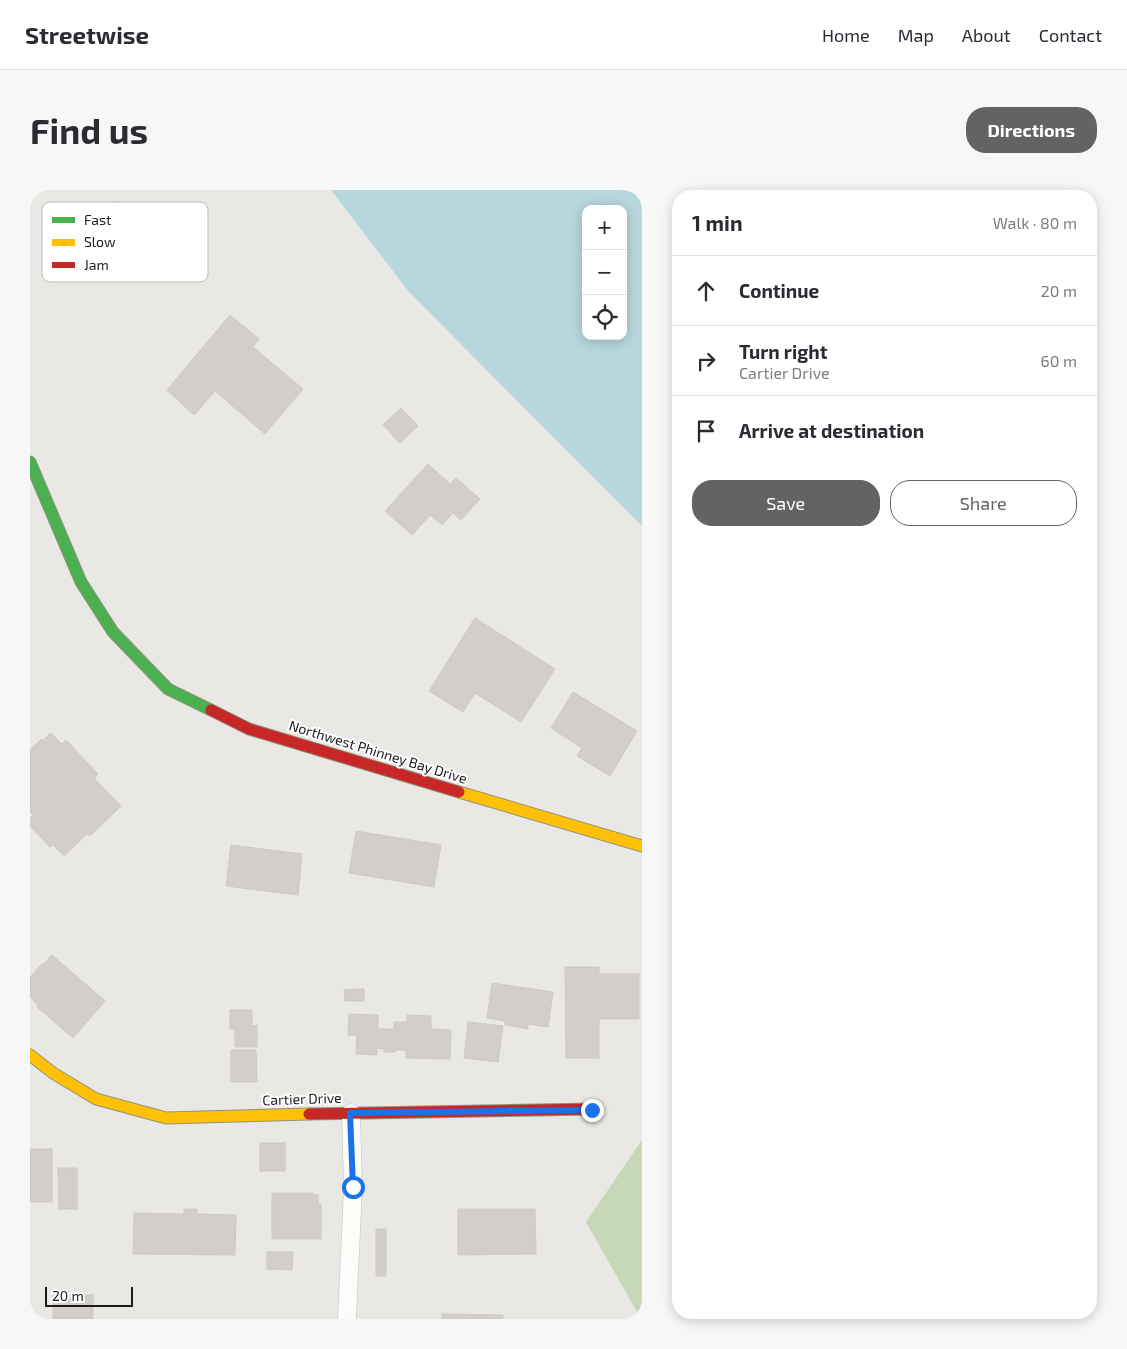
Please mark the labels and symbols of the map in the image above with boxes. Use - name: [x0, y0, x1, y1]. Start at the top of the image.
- legend: [42, 202, 208, 282]
- text: Fast: [84, 211, 111, 228]
- text: Slow: [84, 233, 116, 250]
- text: Jam: [84, 256, 109, 273]
- street label: Northwest Phinney Bay Drive: [287, 716, 469, 787]
- street label: Cartier Drive: [262, 1089, 342, 1108]
- route end: [581, 1099, 604, 1122]
- route start: [342, 1176, 365, 1199]
- scale bar: [45, 1284, 132, 1307]

